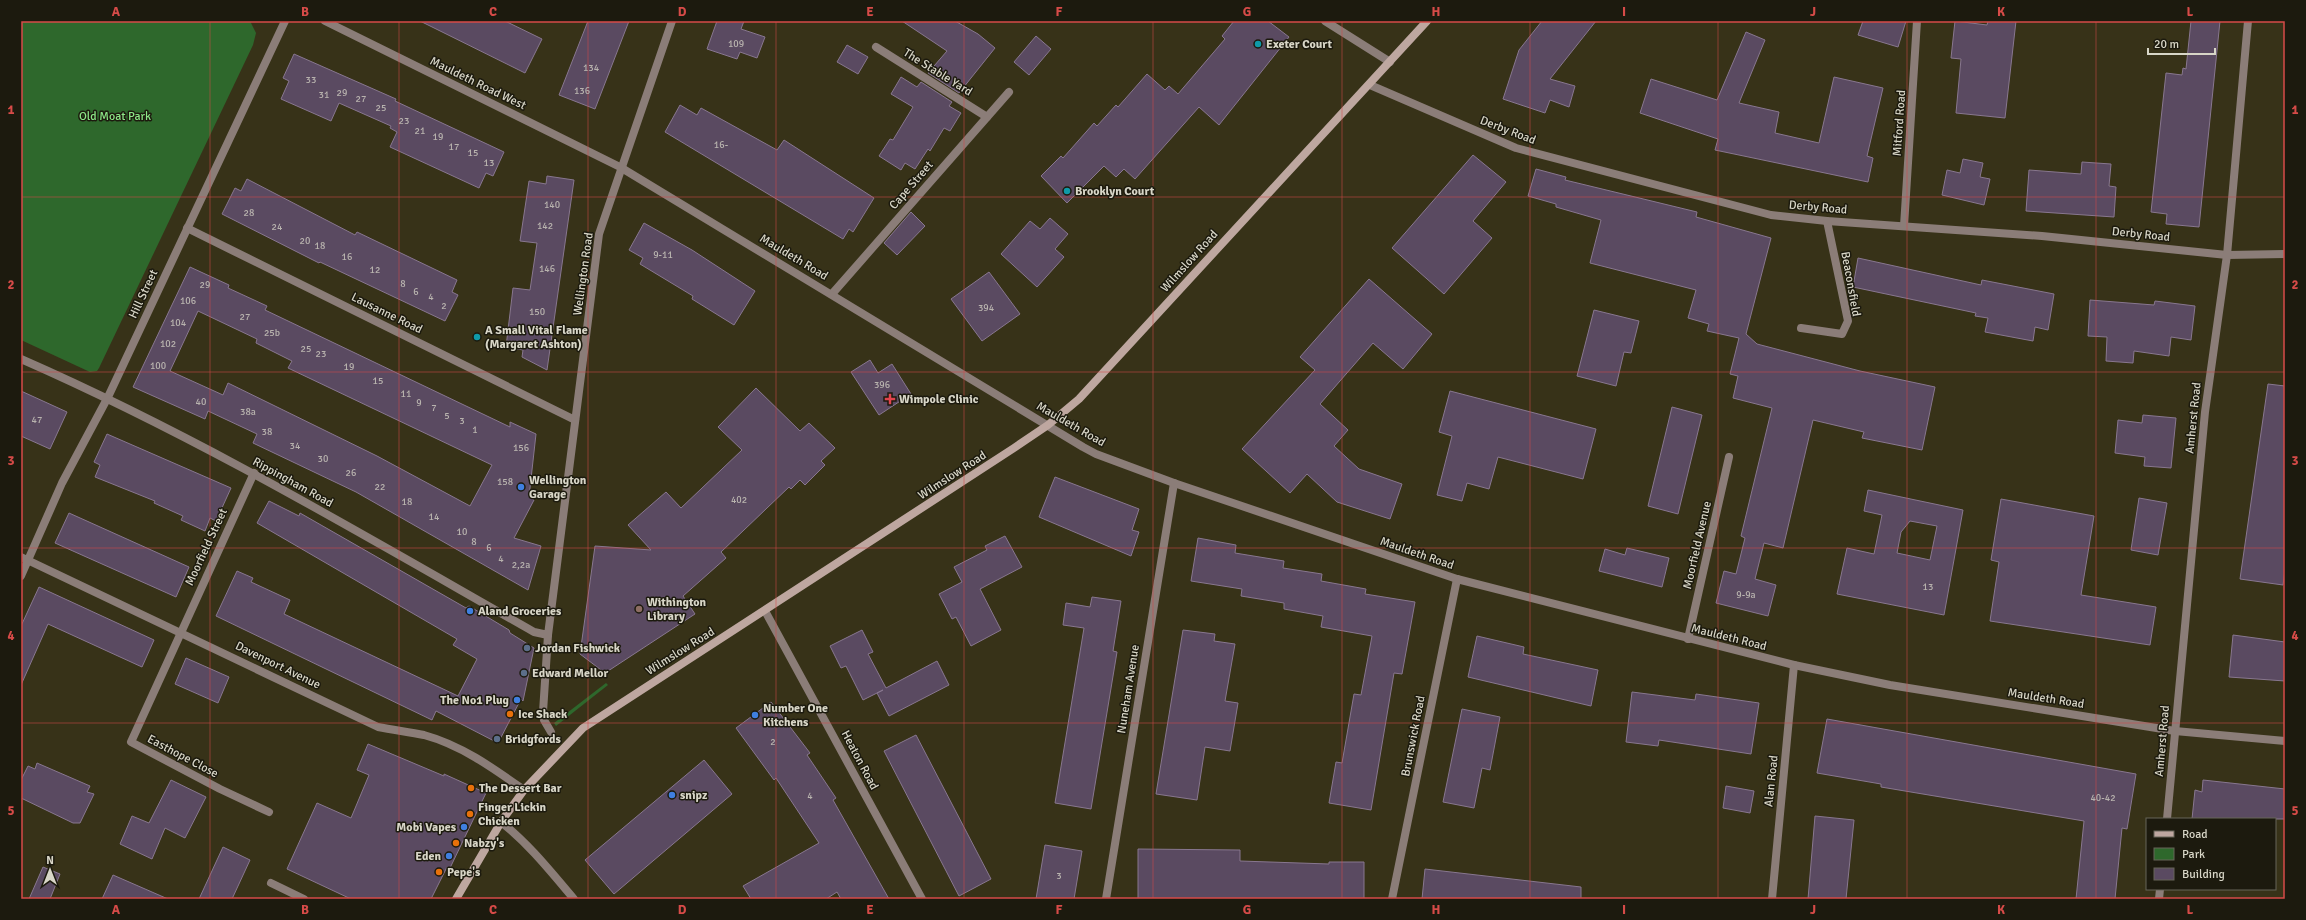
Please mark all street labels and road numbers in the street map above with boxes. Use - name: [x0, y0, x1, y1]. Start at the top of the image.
- street label: The Stable Yard: [900, 45, 975, 100]
- street label: Mauldeth Road West: [427, 54, 528, 113]
- street label: Mitford Road: [1890, 89, 1909, 157]
- street label: Derby Road: [1478, 113, 1538, 148]
- street label: Cape Street: [886, 158, 937, 213]
- street label: Derby Road: [1788, 197, 1848, 218]
- street label: Derby Road: [2111, 224, 2171, 245]
- street label: Wilmslow Road: [1158, 227, 1221, 295]
- street label: Wellington Road: [570, 231, 597, 317]
- street label: Mauldeth Road: [757, 231, 831, 284]
- street label: Beaconsfield: [1837, 250, 1864, 318]
- street label: Hill Street: [126, 267, 161, 321]
- street label: Lausanne Road: [349, 290, 425, 337]
- street label: Amherst Road: [2182, 382, 2205, 454]
- street label: Mauldeth Road: [1034, 399, 1108, 450]
- street label: Wilmslow Road: [915, 448, 989, 503]
- street label: Rippingham Road: [250, 454, 336, 511]
- street label: Moorfield Avenue: [1680, 500, 1715, 591]
- street label: Moorfield Street: [182, 506, 231, 588]
- street label: Mauldeth Road: [1378, 534, 1456, 573]
- street label: Mauldeth Road: [1690, 621, 1768, 654]
- street label: Wilmslow Road: [643, 624, 717, 679]
- street label: Davenport Avenue: [233, 638, 323, 693]
- street label: Nuneham Avenue: [1114, 644, 1143, 735]
- street label: Mauldeth Road: [2007, 685, 2085, 712]
- street label: Brunswick Road: [1398, 694, 1429, 778]
- street label: Amherst Road: [2152, 705, 2173, 777]
- street label: Heaton Road: [838, 728, 882, 793]
- street label: Easthope Close: [145, 731, 221, 781]
- street label: Alan Road: [1761, 755, 1782, 808]

